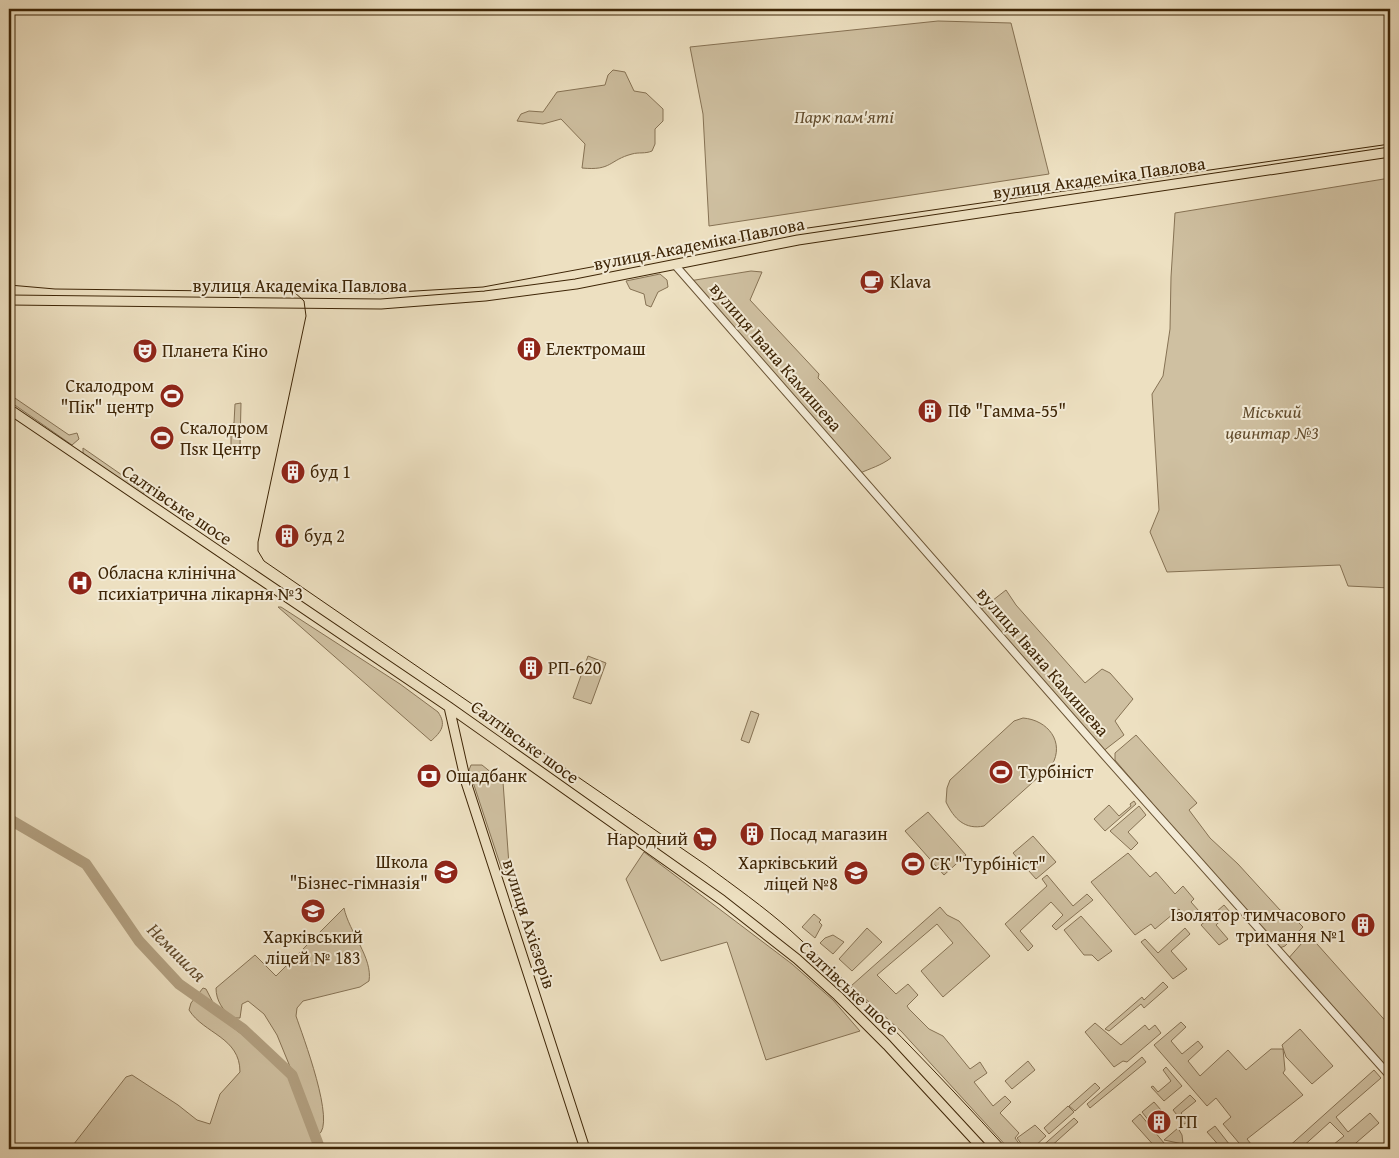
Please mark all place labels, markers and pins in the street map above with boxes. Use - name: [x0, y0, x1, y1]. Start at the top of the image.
- place label: Klava: [890, 268, 932, 295]
- cafe icon: Klava: [859, 269, 885, 295]
- place label: Електромаш: [546, 335, 646, 362]
- building icon: Електромаш: [516, 336, 542, 362]
- place label: Планета Кіно: [162, 337, 268, 364]
- theatre icon: Планета Кіно: [132, 338, 158, 364]
- place label: Скалодром "Пік" центр: [61, 372, 154, 420]
- sports icon: Скалодром "Пік" центр: [159, 383, 185, 409]
- place label: ПФ "Гамма-55": [948, 397, 1066, 424]
- building icon: ПФ "Гамма-55": [917, 398, 943, 424]
- place label: Скалодром Пsк Центр: [180, 414, 269, 462]
- sports icon: Скалодром Пsк Центр: [149, 425, 175, 451]
- place label: буд 1: [310, 458, 351, 485]
- building icon: буд 1: [280, 459, 306, 485]
- place label: буд 2: [304, 522, 345, 549]
- building icon: буд 2: [274, 523, 300, 549]
- place label: Обласна клінічна психіатрична лікарня №3: [98, 559, 303, 607]
- hospital icon: Обласна клінічна психіатрична лікарня №3: [67, 570, 93, 596]
- place label: РП-620: [548, 654, 602, 681]
- building icon: РП-620: [518, 655, 544, 681]
- place label: Турбініст: [1018, 758, 1094, 785]
- sports icon: Турбініст: [988, 759, 1014, 785]
- place label: Ощадбанк: [446, 762, 527, 789]
- bank icon: Ощадбанк: [416, 763, 442, 789]
- place label: Посад магазин: [770, 820, 888, 847]
- building icon: Посад магазин: [739, 821, 765, 847]
- place label: Народний: [607, 825, 688, 852]
- supermarket icon: Народний: [692, 826, 718, 852]
- place label: Школа "Бізнес-гімназія": [290, 848, 428, 896]
- place label: Харківський ліцей №8: [738, 849, 838, 897]
- place label: СК "Турбініст": [930, 850, 1046, 877]
- sports icon: СК "Турбініст": [900, 851, 926, 877]
- school or university icon: Школа "Бізнес-гімназія": [433, 859, 459, 885]
- school or university icon: Харківський ліцей №8: [843, 860, 869, 886]
- school or university icon: Харківський ліцей № 183: [300, 898, 326, 924]
- place label: Ізолятор тимчасового тримання №1: [1171, 901, 1346, 949]
- building icon: Ізолятор тимчасового тримання №1: [1350, 912, 1376, 938]
- place label: Харківський ліцей № 183: [263, 923, 363, 971]
- place label: ТП: [1176, 1108, 1198, 1135]
- building icon: ТП: [1146, 1109, 1172, 1135]

